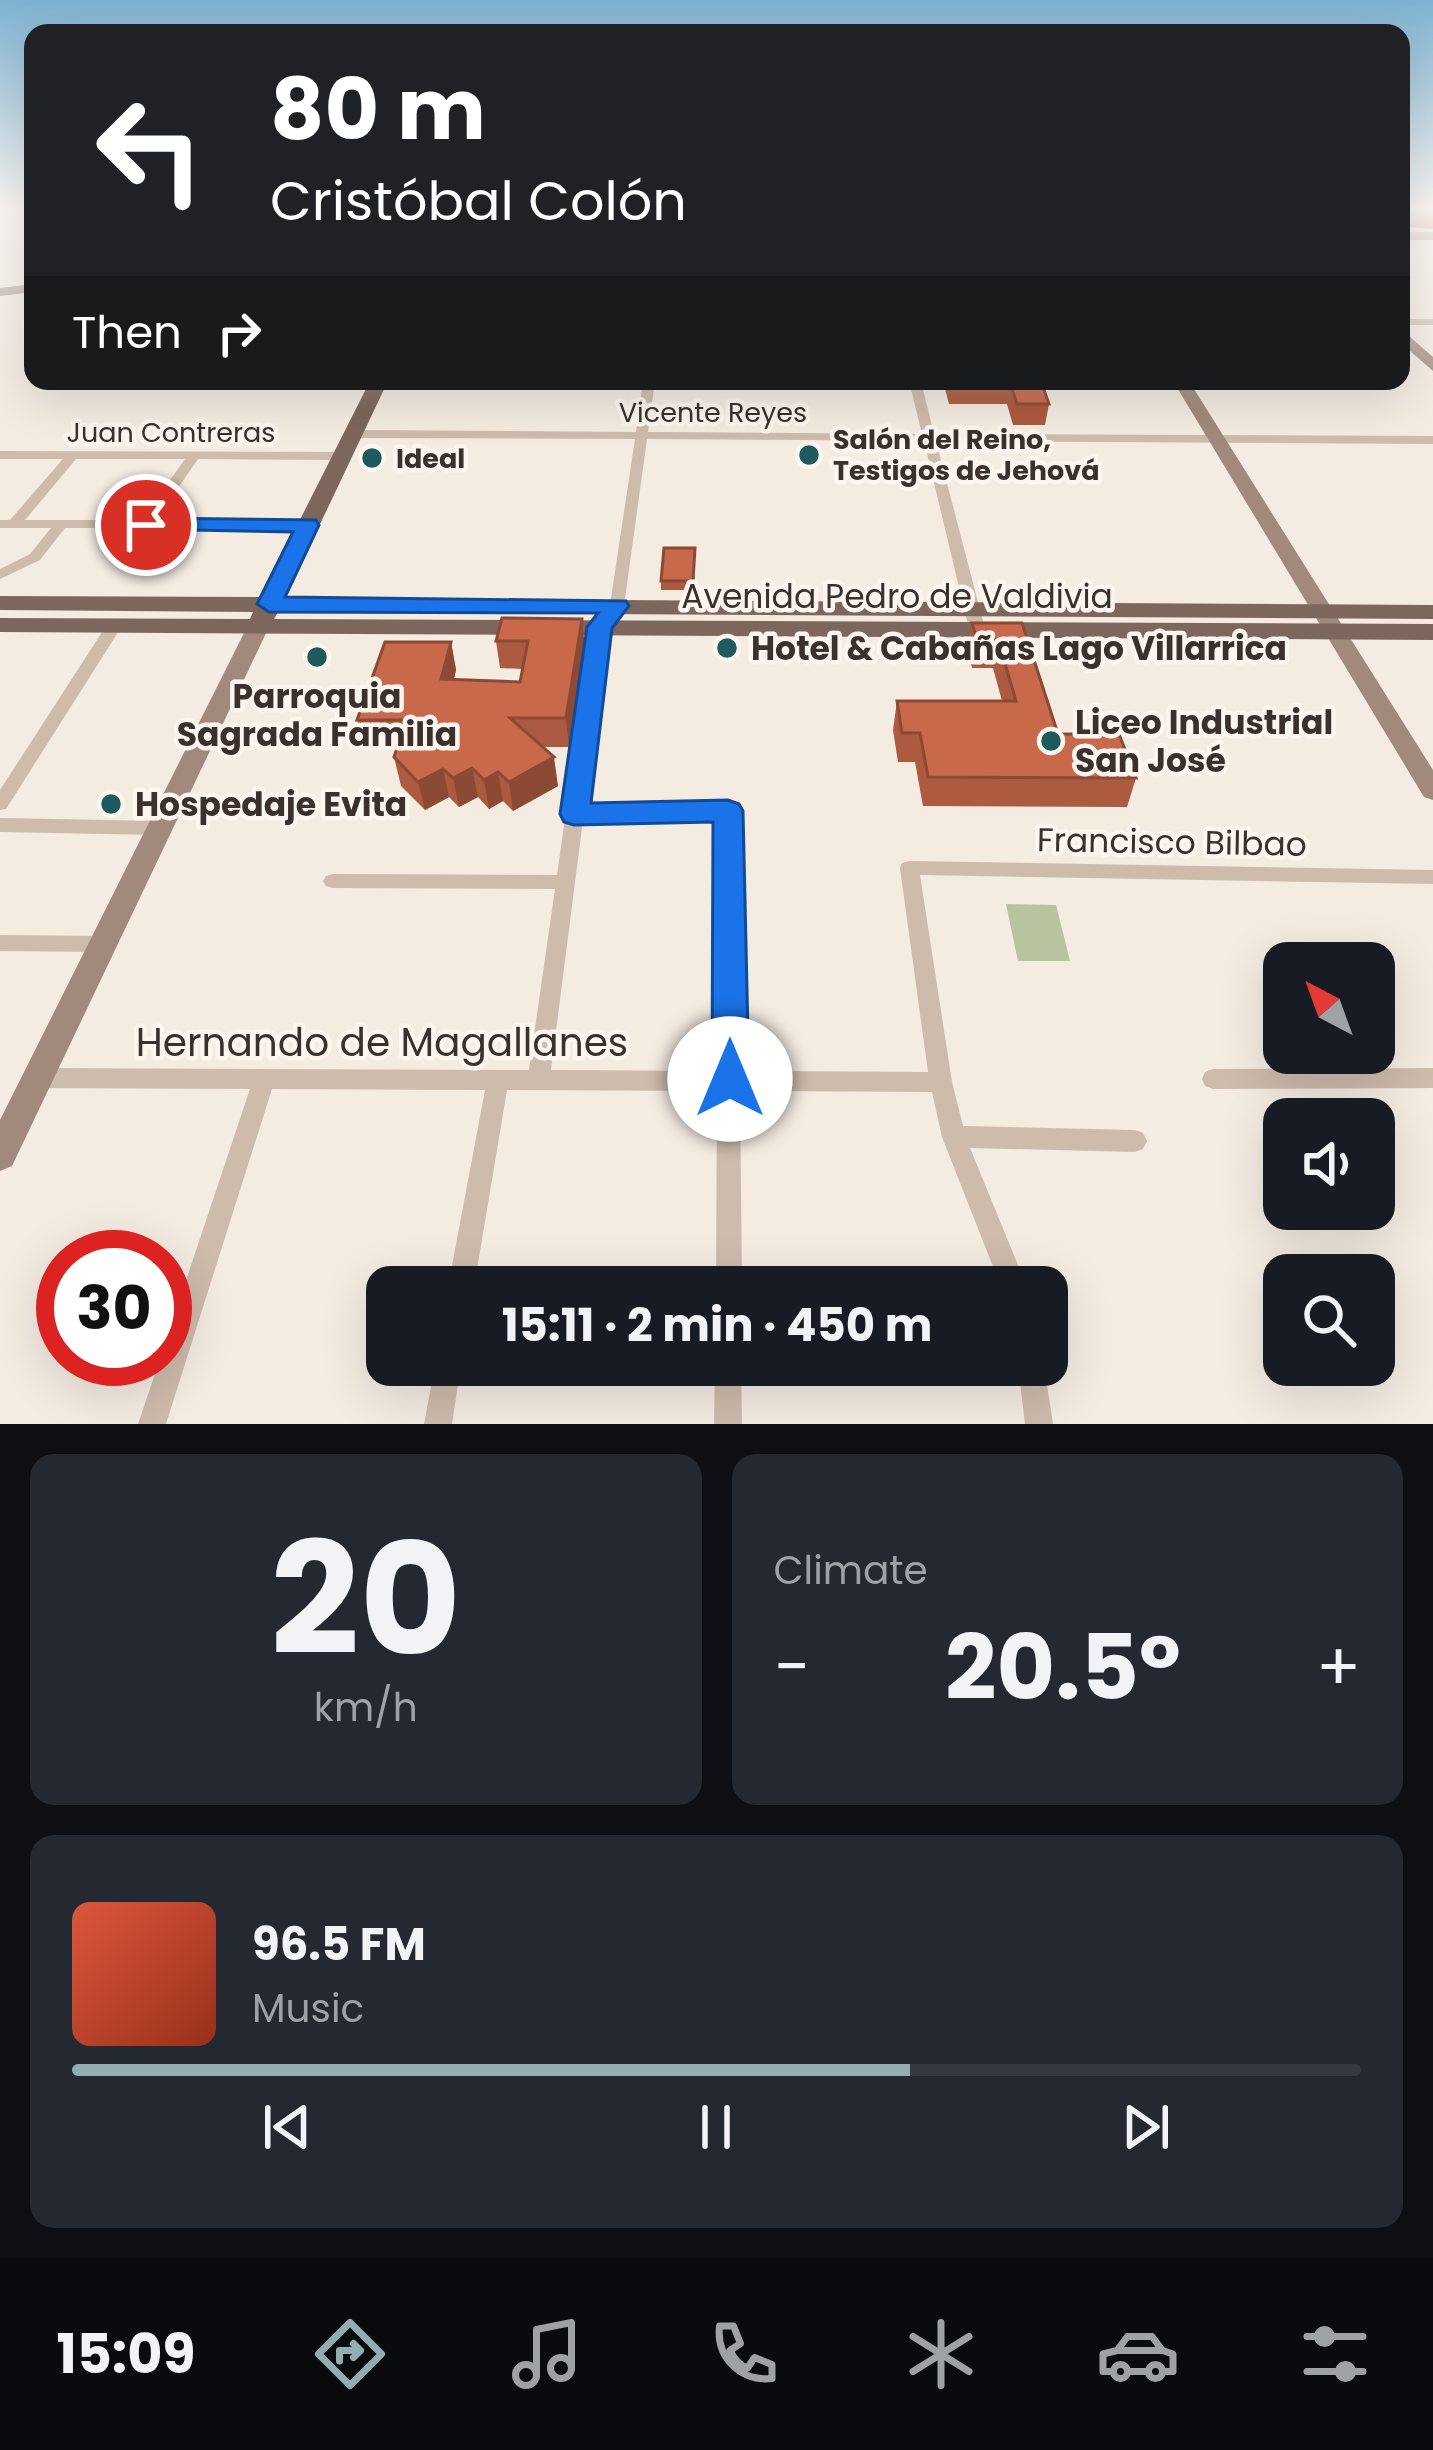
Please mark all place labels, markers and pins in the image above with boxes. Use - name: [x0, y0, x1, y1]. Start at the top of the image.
- place label: Salón del Reino, Testigos de Jehová: [833, 421, 1099, 489]
- place label: Ideal: [396, 440, 465, 477]
- marker: Salón del Reino, Testigos de Jehová: [796, 442, 822, 468]
- marker: Ideal: [359, 445, 385, 471]
- pin: [95, 474, 197, 576]
- place label: Hotel & Cabañas Lago Villarrica: [751, 625, 1287, 672]
- marker: Hotel & Cabañas Lago Villarrica: [714, 635, 740, 661]
- marker: Parroquia Sagrada Familia: [304, 644, 330, 670]
- place label: Parroquia Sagrada Familia: [177, 673, 457, 758]
- place label: Liceo Industrial San José: [1075, 699, 1333, 784]
- marker: Liceo Industrial San José: [1038, 728, 1064, 754]
- place label: Hospedaje Evita: [135, 781, 407, 828]
- marker: Hospedaje Evita: [98, 791, 124, 817]

